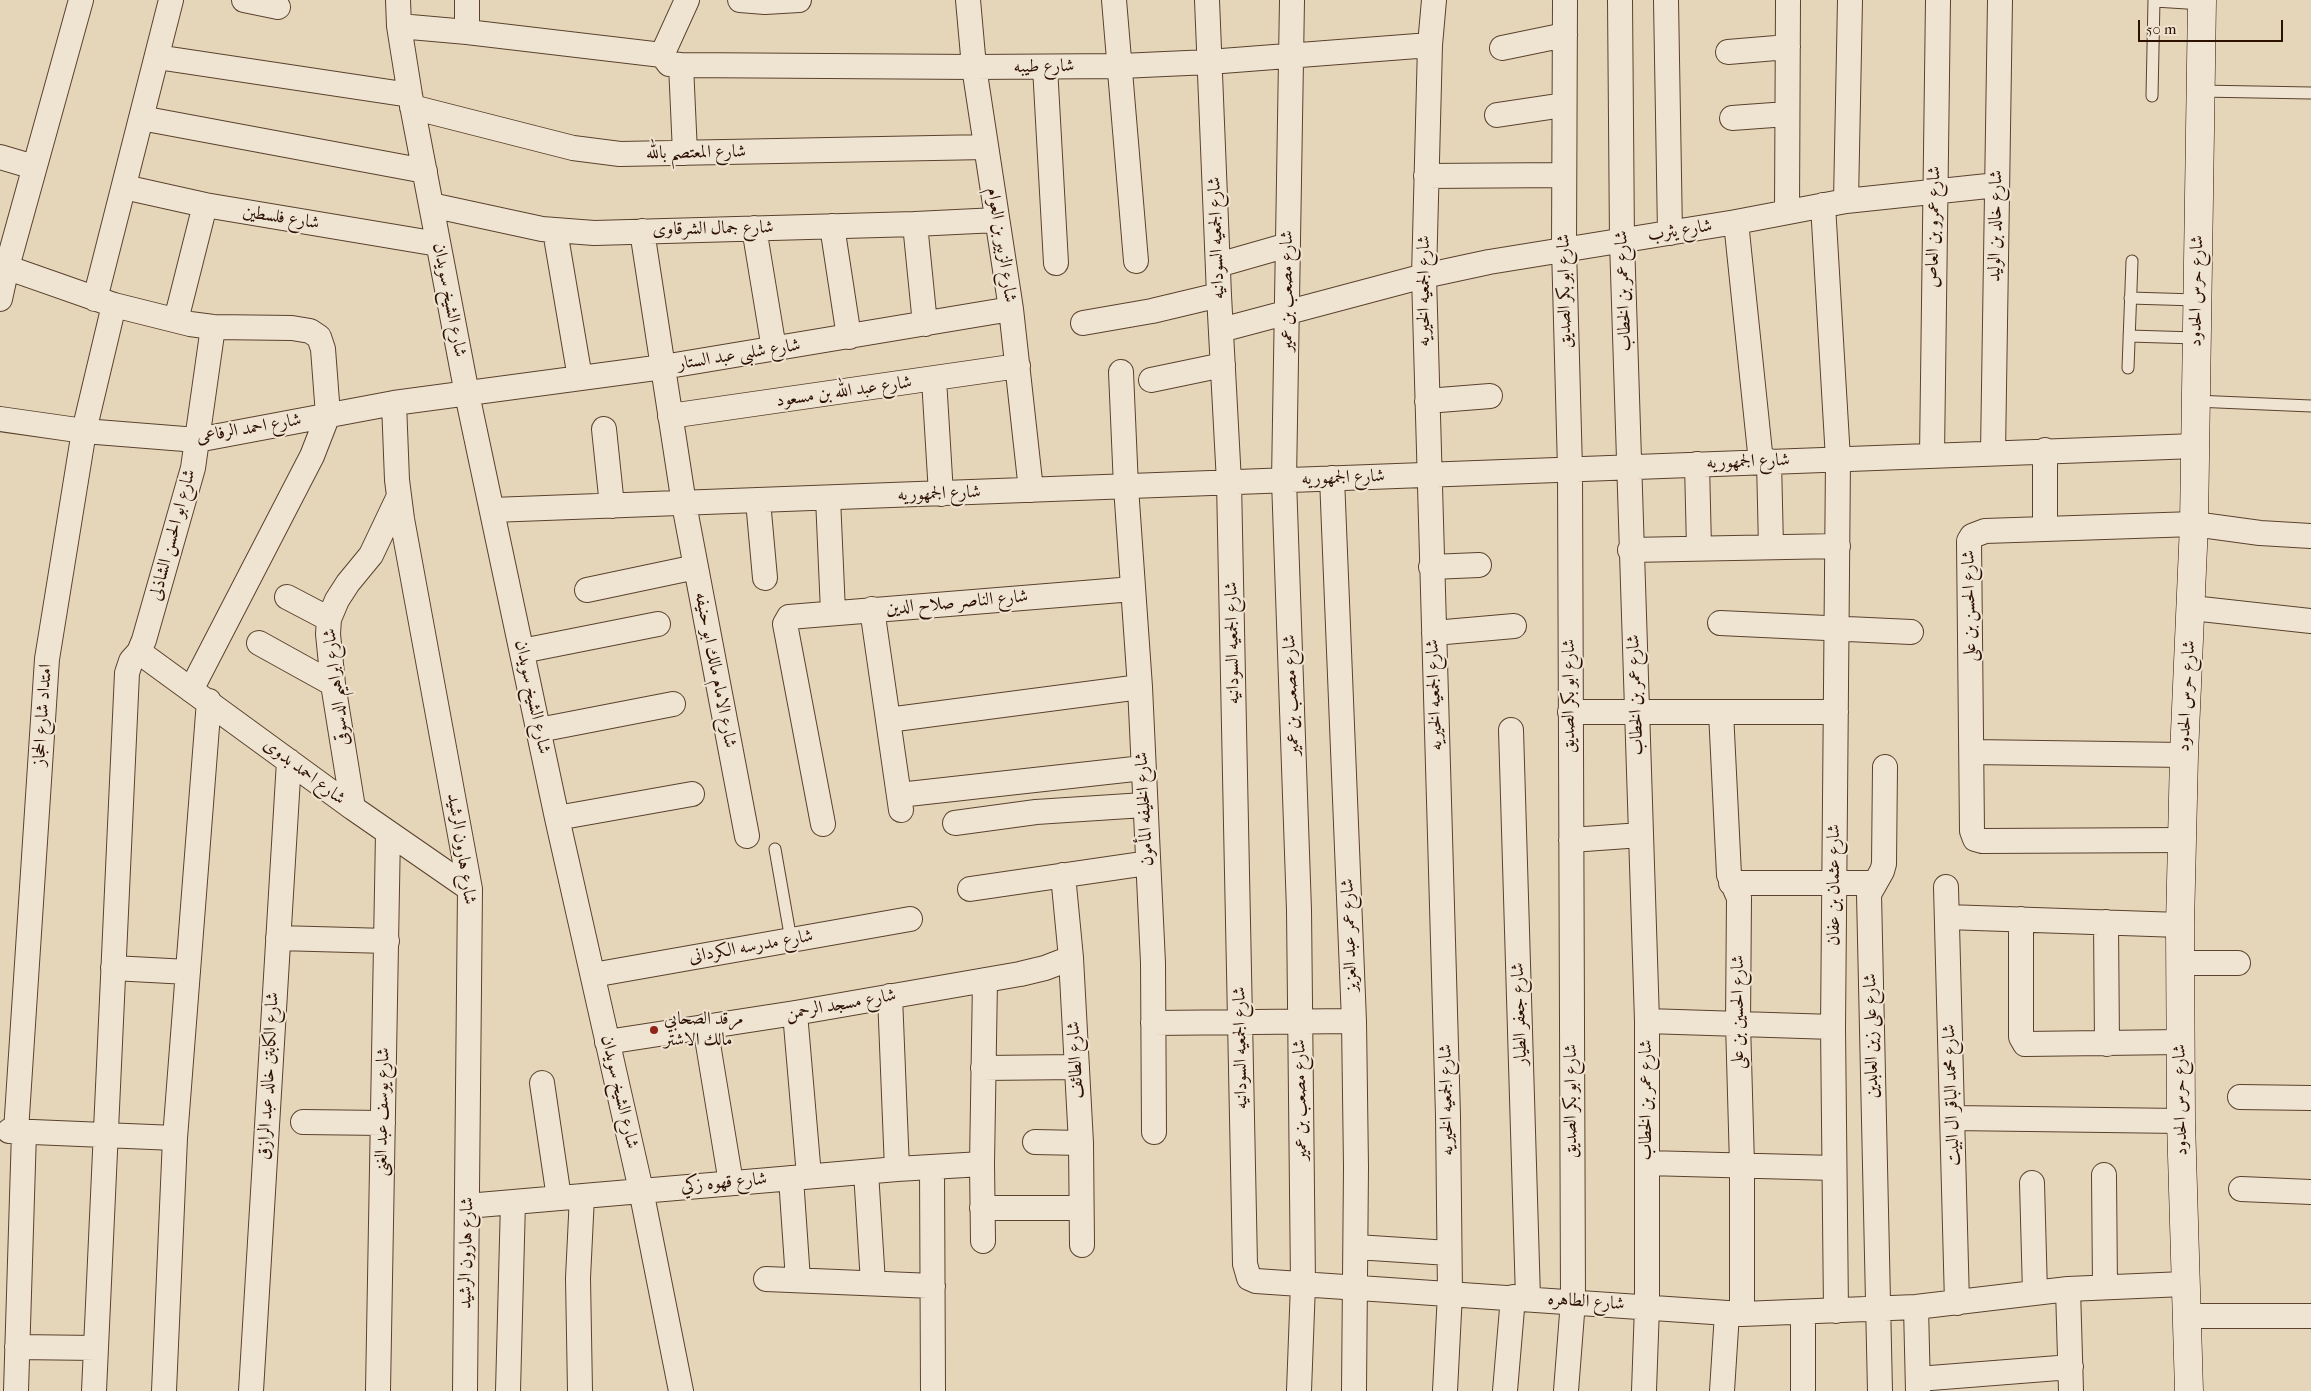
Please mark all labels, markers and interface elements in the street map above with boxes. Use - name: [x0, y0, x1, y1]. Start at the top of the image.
- scale bar: [2141, 10, 2286, 42]
- text: 50 m: [2146, 20, 2176, 38]
- street label: شارع طيبه: [1013, 56, 1075, 78]
- street label: شارع المعتصم بالله: [646, 141, 746, 165]
- street label: شارع عمرو بن العاص: [1922, 166, 1946, 288]
- street label: شارع خالد بن الوليد: [1984, 170, 2008, 282]
- street label: شارع الجمعيه السودانيه: [1204, 176, 1230, 300]
- street label: شارع الزبير بن العوام: [981, 186, 1021, 304]
- street label: شارع فلسطين: [241, 201, 321, 235]
- street label: شارع يثرب: [1646, 215, 1714, 247]
- street label: شارع جمال الشرقاوى: [652, 217, 774, 241]
- street label: شارع مصعب بن عمير: [1277, 230, 1299, 352]
- street label: شارع عمر بن الخطاب: [1611, 230, 1637, 352]
- street label: شارع ابو بكر الصديق: [1553, 234, 1577, 348]
- street label: شارع الجمعيه الخيريه: [1414, 235, 1436, 347]
- street label: شارع حرس الحدود: [2185, 235, 2209, 347]
- street label: شارع الشيخ سويدان: [427, 241, 471, 359]
- street label: شارع شلبى عبد الستار: [676, 335, 802, 375]
- street label: شارع عبد الله بن مسعود: [775, 372, 913, 412]
- street label: شارع احمد الرفاعى: [195, 409, 303, 449]
- street label: شارع الجمهوريه: [1706, 450, 1790, 474]
- street label: شارع الجمهوريه: [1301, 466, 1385, 490]
- street label: شارع ابو الحسن الشاذلى: [145, 467, 201, 603]
- street label: شارع الجمهوريه: [897, 482, 981, 506]
- street label: شارع الحسن بن على: [1958, 550, 1982, 662]
- street label: شارع الجمعيه السودانيه: [1221, 582, 1245, 704]
- street label: شارع الناصر صلاح الدين: [885, 586, 1029, 620]
- street label: شارع الامام مالك ابو حنيفه: [689, 590, 741, 750]
- street label: شارع ابراهيم الدسوقى: [319, 627, 355, 747]
- street label: شارع مصعب بن عمير: [1279, 634, 1305, 756]
- street label: شارع عمر بن الخطاب: [1623, 634, 1649, 756]
- street label: شارع الشيخ سويدان: [509, 638, 555, 756]
- street label: شارع الجمعيه الخيريه: [1422, 639, 1448, 751]
- street label: شارع ابو بكر الصديق: [1559, 639, 1581, 753]
- street label: شارع حرس الحدود: [2173, 640, 2201, 752]
- street label: امتداد شارع الحجاز: [29, 663, 57, 767]
- street label: شارع احمد بدوى: [259, 734, 349, 810]
- street label: شارع الخليفه المأمون: [1131, 751, 1159, 867]
- street label: شارع هارون الرشيد: [442, 792, 480, 906]
- street label: شارع عثمان بن عفان: [1824, 824, 1846, 946]
- street label: شارع عمر عبد العزيز: [1337, 878, 1363, 992]
- street label: شارع مدرسه الكردانى: [687, 925, 815, 969]
- street label: شارع الحسين بن على: [1728, 955, 1750, 1069]
- street label: شارع جعفر الطيار: [1507, 962, 1533, 1066]
- street label: شارع على زين العابدين: [1860, 973, 1884, 1099]
- street label: شارع مسجد الرحمن: [784, 985, 898, 1025]
- street label: شارع الجمعيه السودانيه: [1229, 987, 1253, 1109]
- street label: شارع الكابتن خالد عبد الرازق: [254, 992, 284, 1160]
- place label: مرقد الصحابي مالك الاشتر: [664, 1009, 743, 1052]
- street label: شارع الطائف: [1063, 1021, 1089, 1099]
- marker: مرقد الصحابي مالك الاشتر: [648, 1024, 660, 1036]
- street label: شارع محمد الباقر ال البيت: [1939, 1024, 1965, 1166]
- street label: شارع الشيخ سويدان: [595, 1033, 643, 1151]
- street label: شارع مصعب بن عمير: [1289, 1039, 1313, 1161]
- street label: شارع عمر بن الخطاب: [1636, 1039, 1658, 1161]
- street label: شارع الجمعيه الخيريه: [1435, 1044, 1459, 1156]
- street label: شارع ابو بكر الصديق: [1561, 1044, 1583, 1158]
- street label: شارع حرس الحدود: [2169, 1044, 2193, 1156]
- street label: شارع يوسف عبد الغنى: [371, 1047, 395, 1177]
- street label: شارع قهوه زكي: [680, 1168, 768, 1198]
- street label: شارع هارون الرشيد: [455, 1197, 479, 1309]
- street label: شارع الطاهره: [1547, 1289, 1625, 1315]

